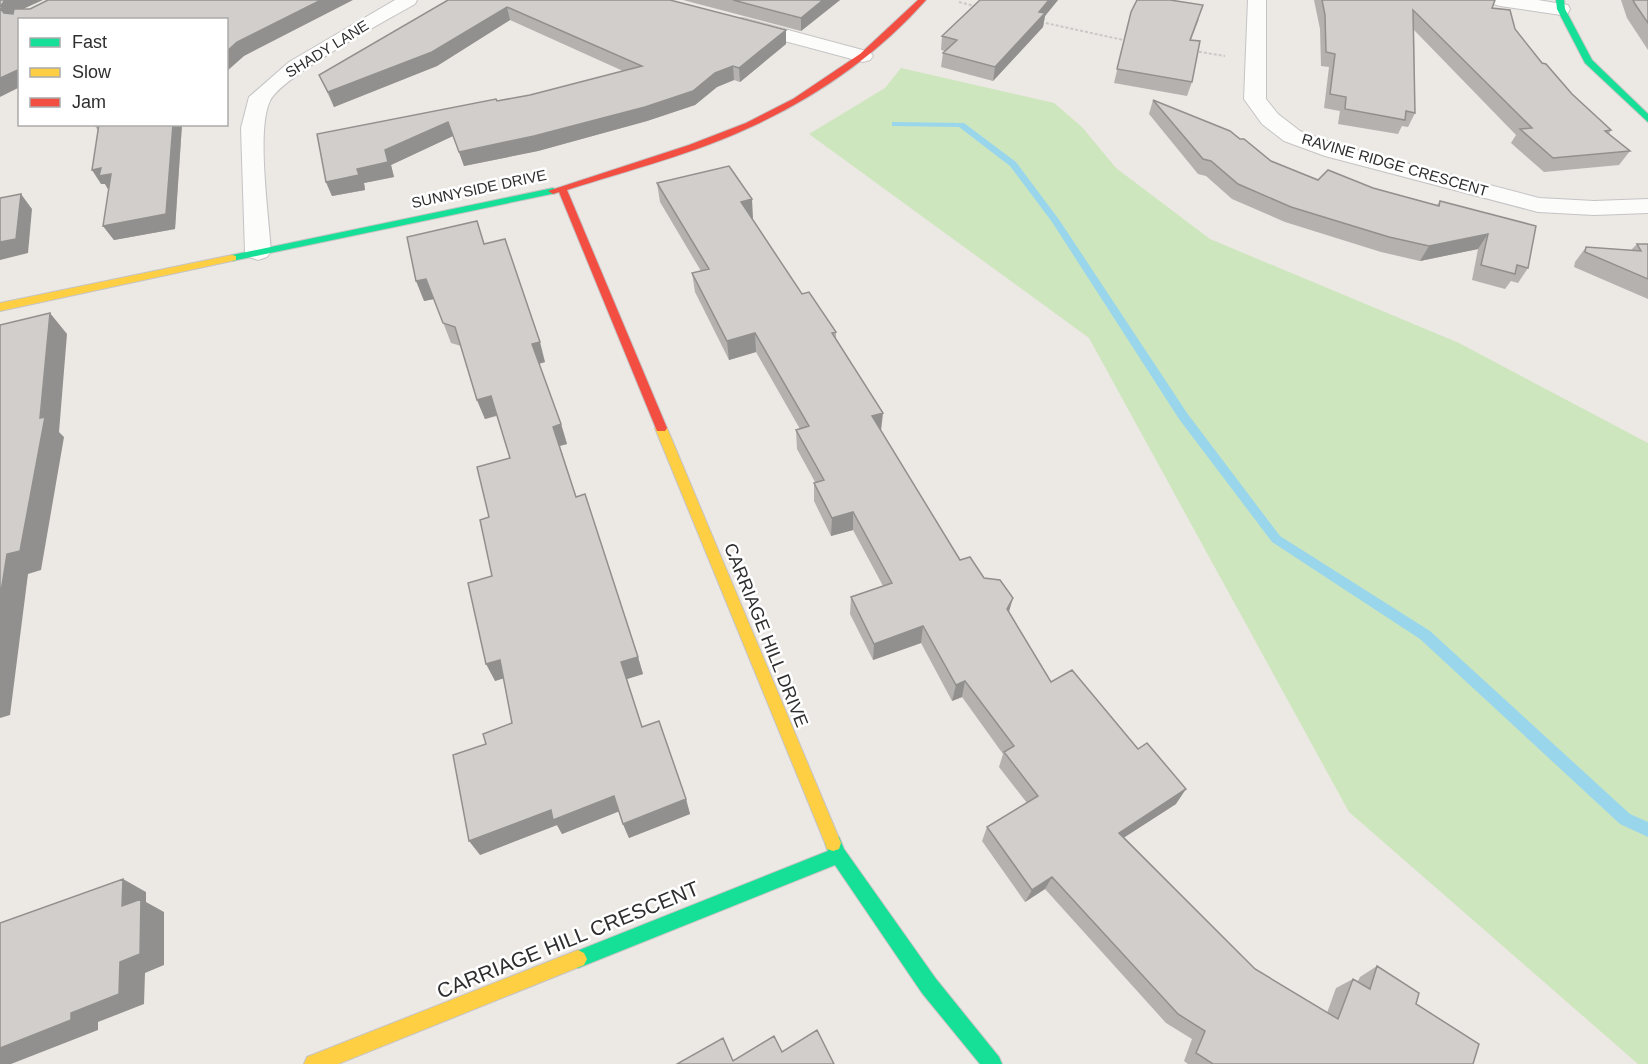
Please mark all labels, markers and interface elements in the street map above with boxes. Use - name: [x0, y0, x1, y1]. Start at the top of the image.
- street label: SHADY LANE: [282, 16, 371, 81]
- legend: [18, 18, 228, 126]
- text: Fast: [72, 32, 107, 52]
- text: Slow: [72, 62, 112, 82]
- text: Jam: [72, 92, 106, 112]
- street label: RAVINE RIDGE CRESCENT: [1300, 130, 1490, 199]
- street label: SUNNYSIDE DRIVE: [410, 166, 548, 211]
- street label: CARRIAGE HILL DRIVE: [720, 540, 812, 730]
- street label: CARRIAGE HILL CRESCENT: [433, 876, 702, 1003]

